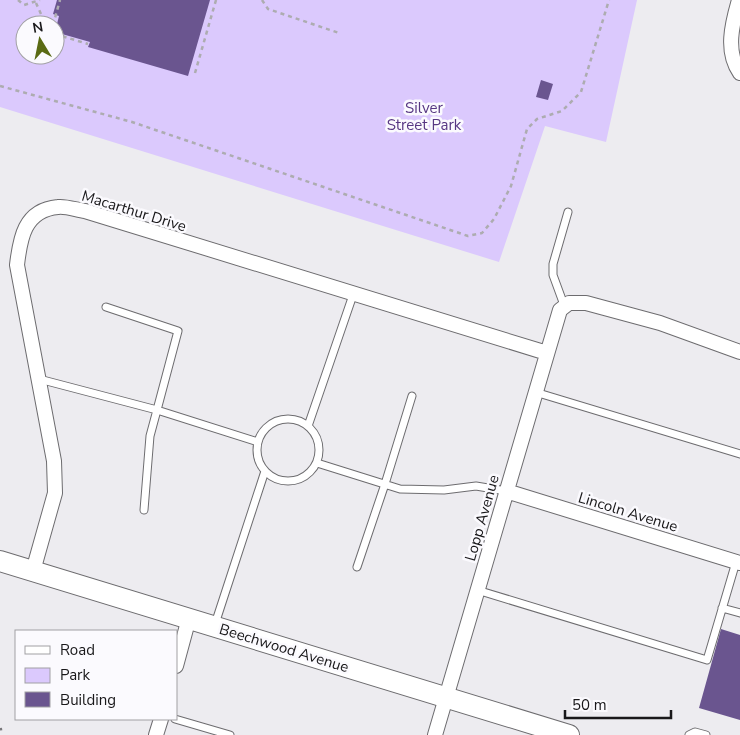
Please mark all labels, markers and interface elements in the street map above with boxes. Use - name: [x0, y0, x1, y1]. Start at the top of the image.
- north arrow: [15, 15, 65, 65]
- text: N: [31, 17, 45, 38]
- park label: Silver Street Park: [387, 98, 462, 135]
- street label: Macarthur Drive: [79, 186, 189, 236]
- street label: Lopp Avenue: [460, 473, 504, 563]
- street label: Lincoln Avenue: [576, 487, 680, 537]
- street label: Beechwood Avenue: [217, 619, 351, 677]
- legend: [15, 630, 178, 720]
- text: Road: [60, 640, 95, 660]
- text: Park: [60, 665, 90, 685]
- scale bar: [565, 688, 671, 720]
- text: Building: [60, 690, 116, 710]
- text: 50 m: [572, 695, 607, 715]

